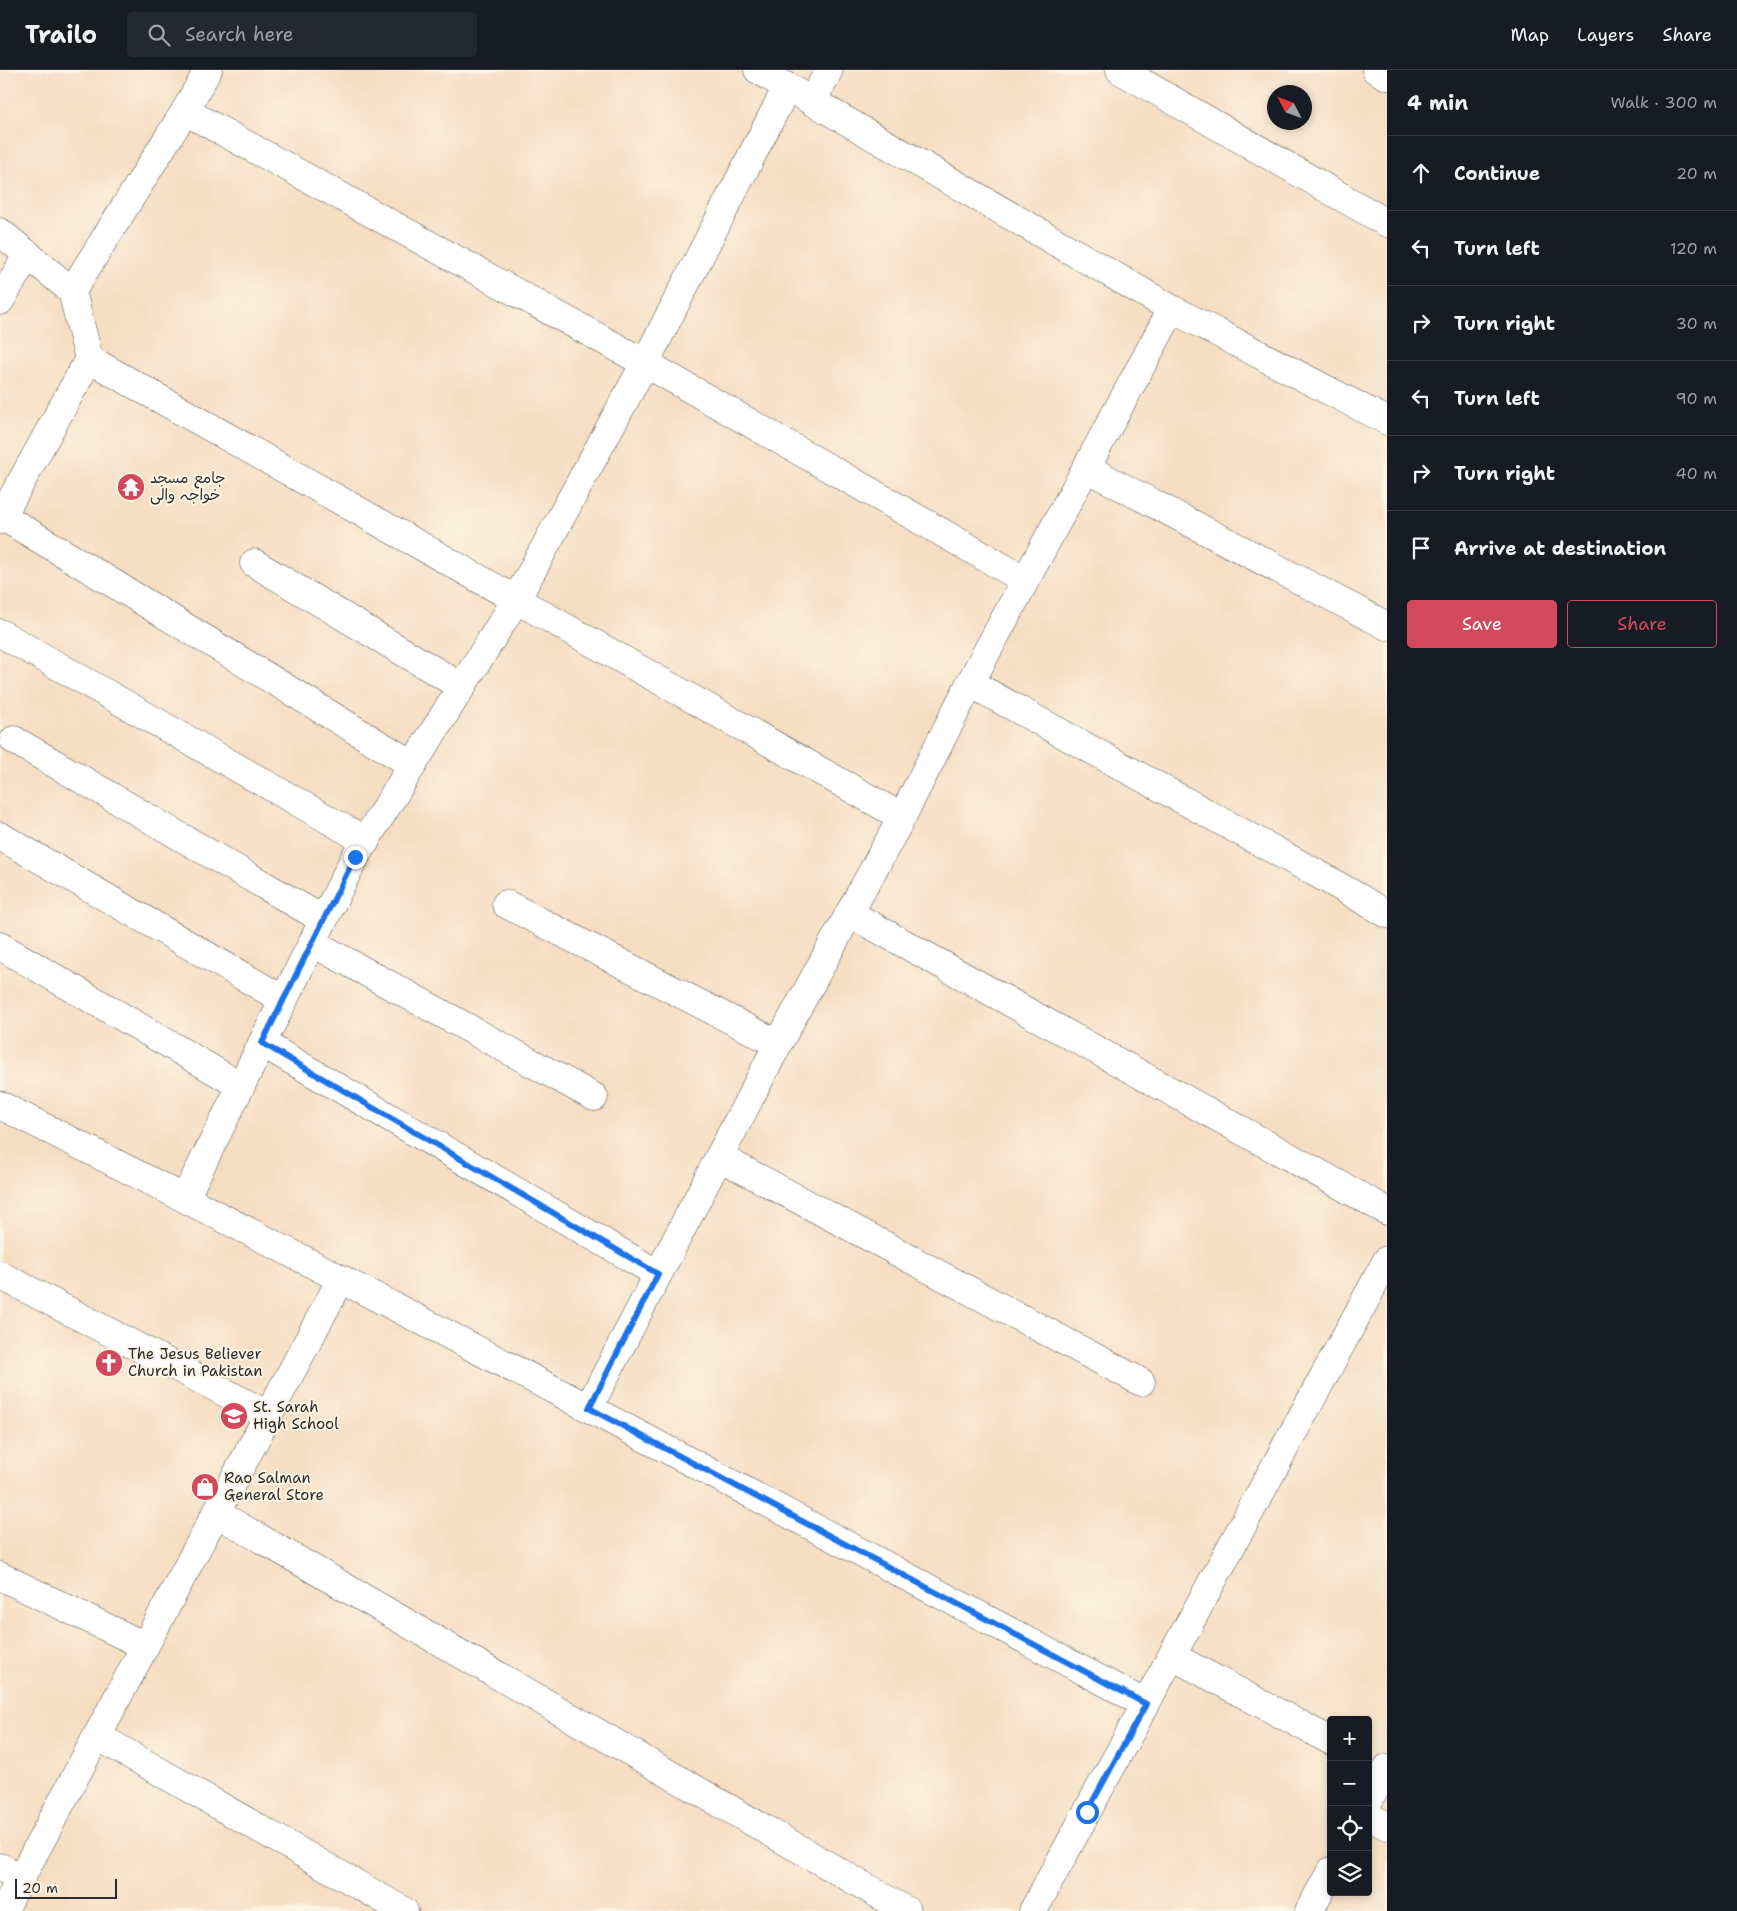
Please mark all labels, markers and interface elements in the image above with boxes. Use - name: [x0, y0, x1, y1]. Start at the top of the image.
- search box: [127, 12, 477, 57]
- text: Trailo: [25, 19, 97, 51]
- icon: search: [145, 21, 173, 49]
- text: Search here: [185, 22, 294, 47]
- text: Map: [1511, 23, 1549, 47]
- text: Layers: [1577, 23, 1634, 47]
- text: Share: [1662, 23, 1712, 47]
- north arrow: [1267, 85, 1312, 130]
- text: 4 min: [1407, 89, 1468, 117]
- text: Walk · 300 m: [1610, 92, 1717, 113]
- icon: ahead: [1407, 159, 1435, 187]
- text: Continue: [1454, 161, 1540, 186]
- text: 20 m: [1676, 163, 1717, 184]
- icon: left: [1407, 234, 1435, 262]
- text: Turn left: [1454, 236, 1540, 261]
- text: 120 m: [1670, 238, 1717, 259]
- icon: right: [1407, 309, 1435, 337]
- text: Turn right: [1454, 311, 1555, 336]
- text: 30 m: [1676, 313, 1717, 334]
- icon: left: [1407, 384, 1435, 412]
- text: Turn left: [1454, 386, 1540, 411]
- text: 90 m: [1676, 388, 1717, 409]
- icon: right: [1407, 459, 1435, 487]
- text: Turn right: [1454, 461, 1555, 486]
- text: 40 m: [1675, 463, 1717, 484]
- place label: جامع مسجد خواجہ والی: [150, 468, 226, 505]
- temple icon: جامع مسجد خواجہ والی: [116, 472, 146, 502]
- icon: arrive: [1407, 534, 1435, 562]
- text: Arrive at destination: [1454, 536, 1666, 561]
- button: Save: [1407, 600, 1557, 648]
- button: Share: [1567, 600, 1717, 648]
- route end: [344, 846, 367, 869]
- place label: The Jesus Believer Church in Pakistan: [128, 1344, 262, 1381]
- church icon: The Jesus Believer Church in Pakistan: [94, 1348, 124, 1378]
- place label: St. Sarah High School: [253, 1397, 339, 1434]
- school or university icon: St. Sarah High School: [219, 1401, 249, 1431]
- place label: Rao Salman General Store: [224, 1468, 324, 1505]
- shop icon: Rao Salman General Store: [190, 1472, 220, 1502]
- map controls: [1327, 1716, 1372, 1896]
- button: +: [1327, 1716, 1372, 1761]
- button: −: [1327, 1761, 1372, 1806]
- route start: [1076, 1801, 1099, 1824]
- button: locate: [1327, 1806, 1372, 1851]
- button: layers: [1327, 1851, 1372, 1896]
- scale bar: [15, 1876, 118, 1899]
- text: 20 m: [22, 1879, 58, 1897]

